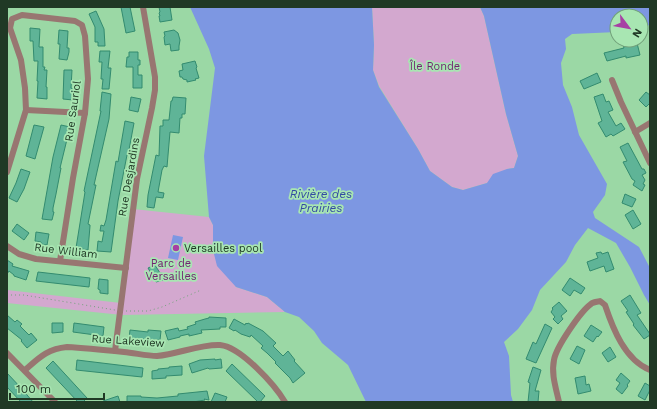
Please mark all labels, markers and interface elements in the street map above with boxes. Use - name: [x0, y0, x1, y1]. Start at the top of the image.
- north arrow: [609, 8, 649, 48]
- text: N: [629, 26, 645, 40]
- park label: Île Ronde: [409, 59, 460, 73]
- street label: Rue Sauriol: [62, 79, 84, 142]
- street label: Rue Desjardins: [116, 136, 142, 218]
- water label: Rivière des Prairies: [290, 187, 352, 215]
- street label: Rue William: [34, 241, 98, 261]
- place label: Versailles pool: [184, 242, 263, 255]
- marker: Versailles pool: [171, 243, 181, 253]
- park label: Parc de Versailles: [145, 257, 197, 283]
- street label: Rue Lakeview: [91, 332, 165, 350]
- scale bar: [10, 375, 104, 401]
- text: 100 m: [16, 382, 51, 396]

